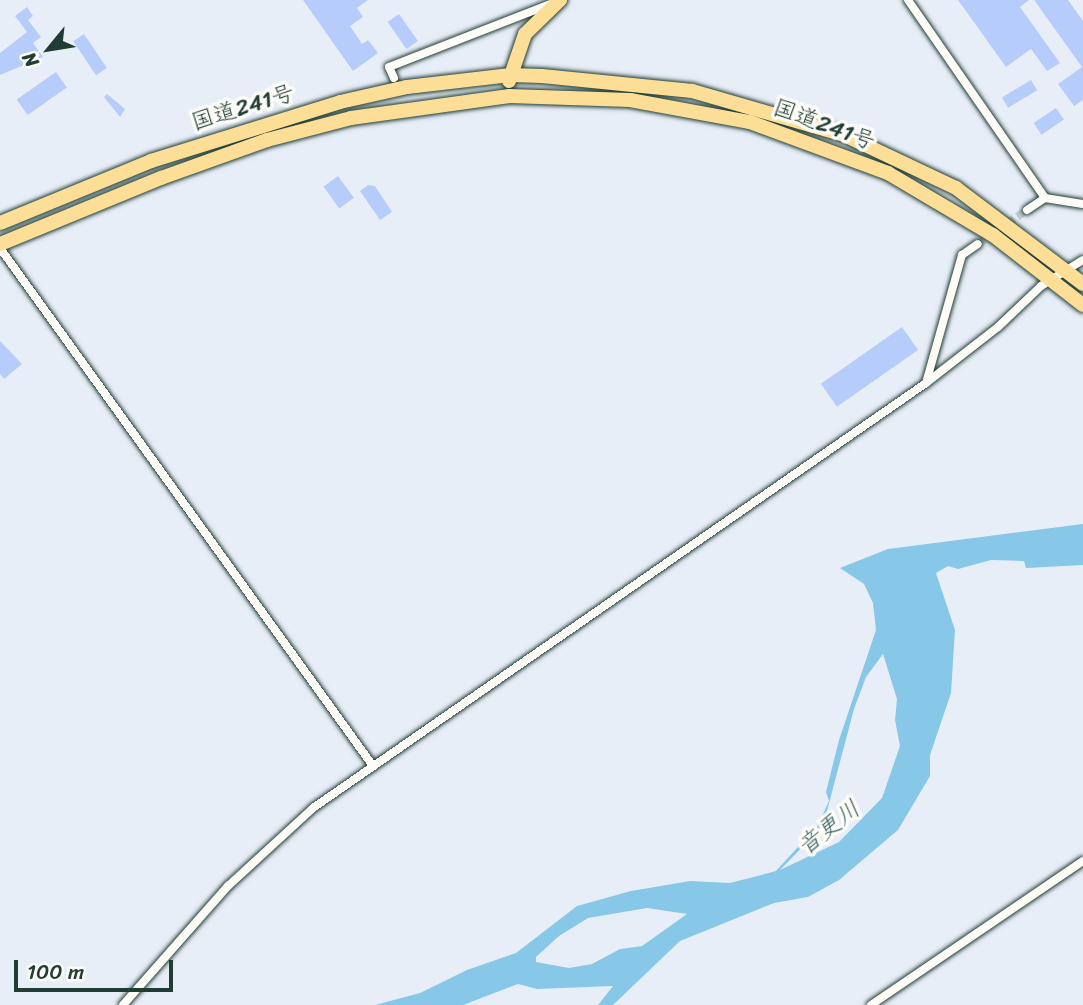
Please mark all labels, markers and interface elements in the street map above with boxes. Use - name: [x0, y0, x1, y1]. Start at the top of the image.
- north arrow: [14, 14, 84, 84]
- text: N: [13, 46, 48, 74]
- street label: 国道241号: [188, 79, 298, 137]
- street label: 国道241号: [769, 94, 879, 156]
- water label: 音更川: [792, 794, 866, 862]
- scale bar: [18, 946, 177, 990]
- text: 100 m: [27, 953, 84, 991]

